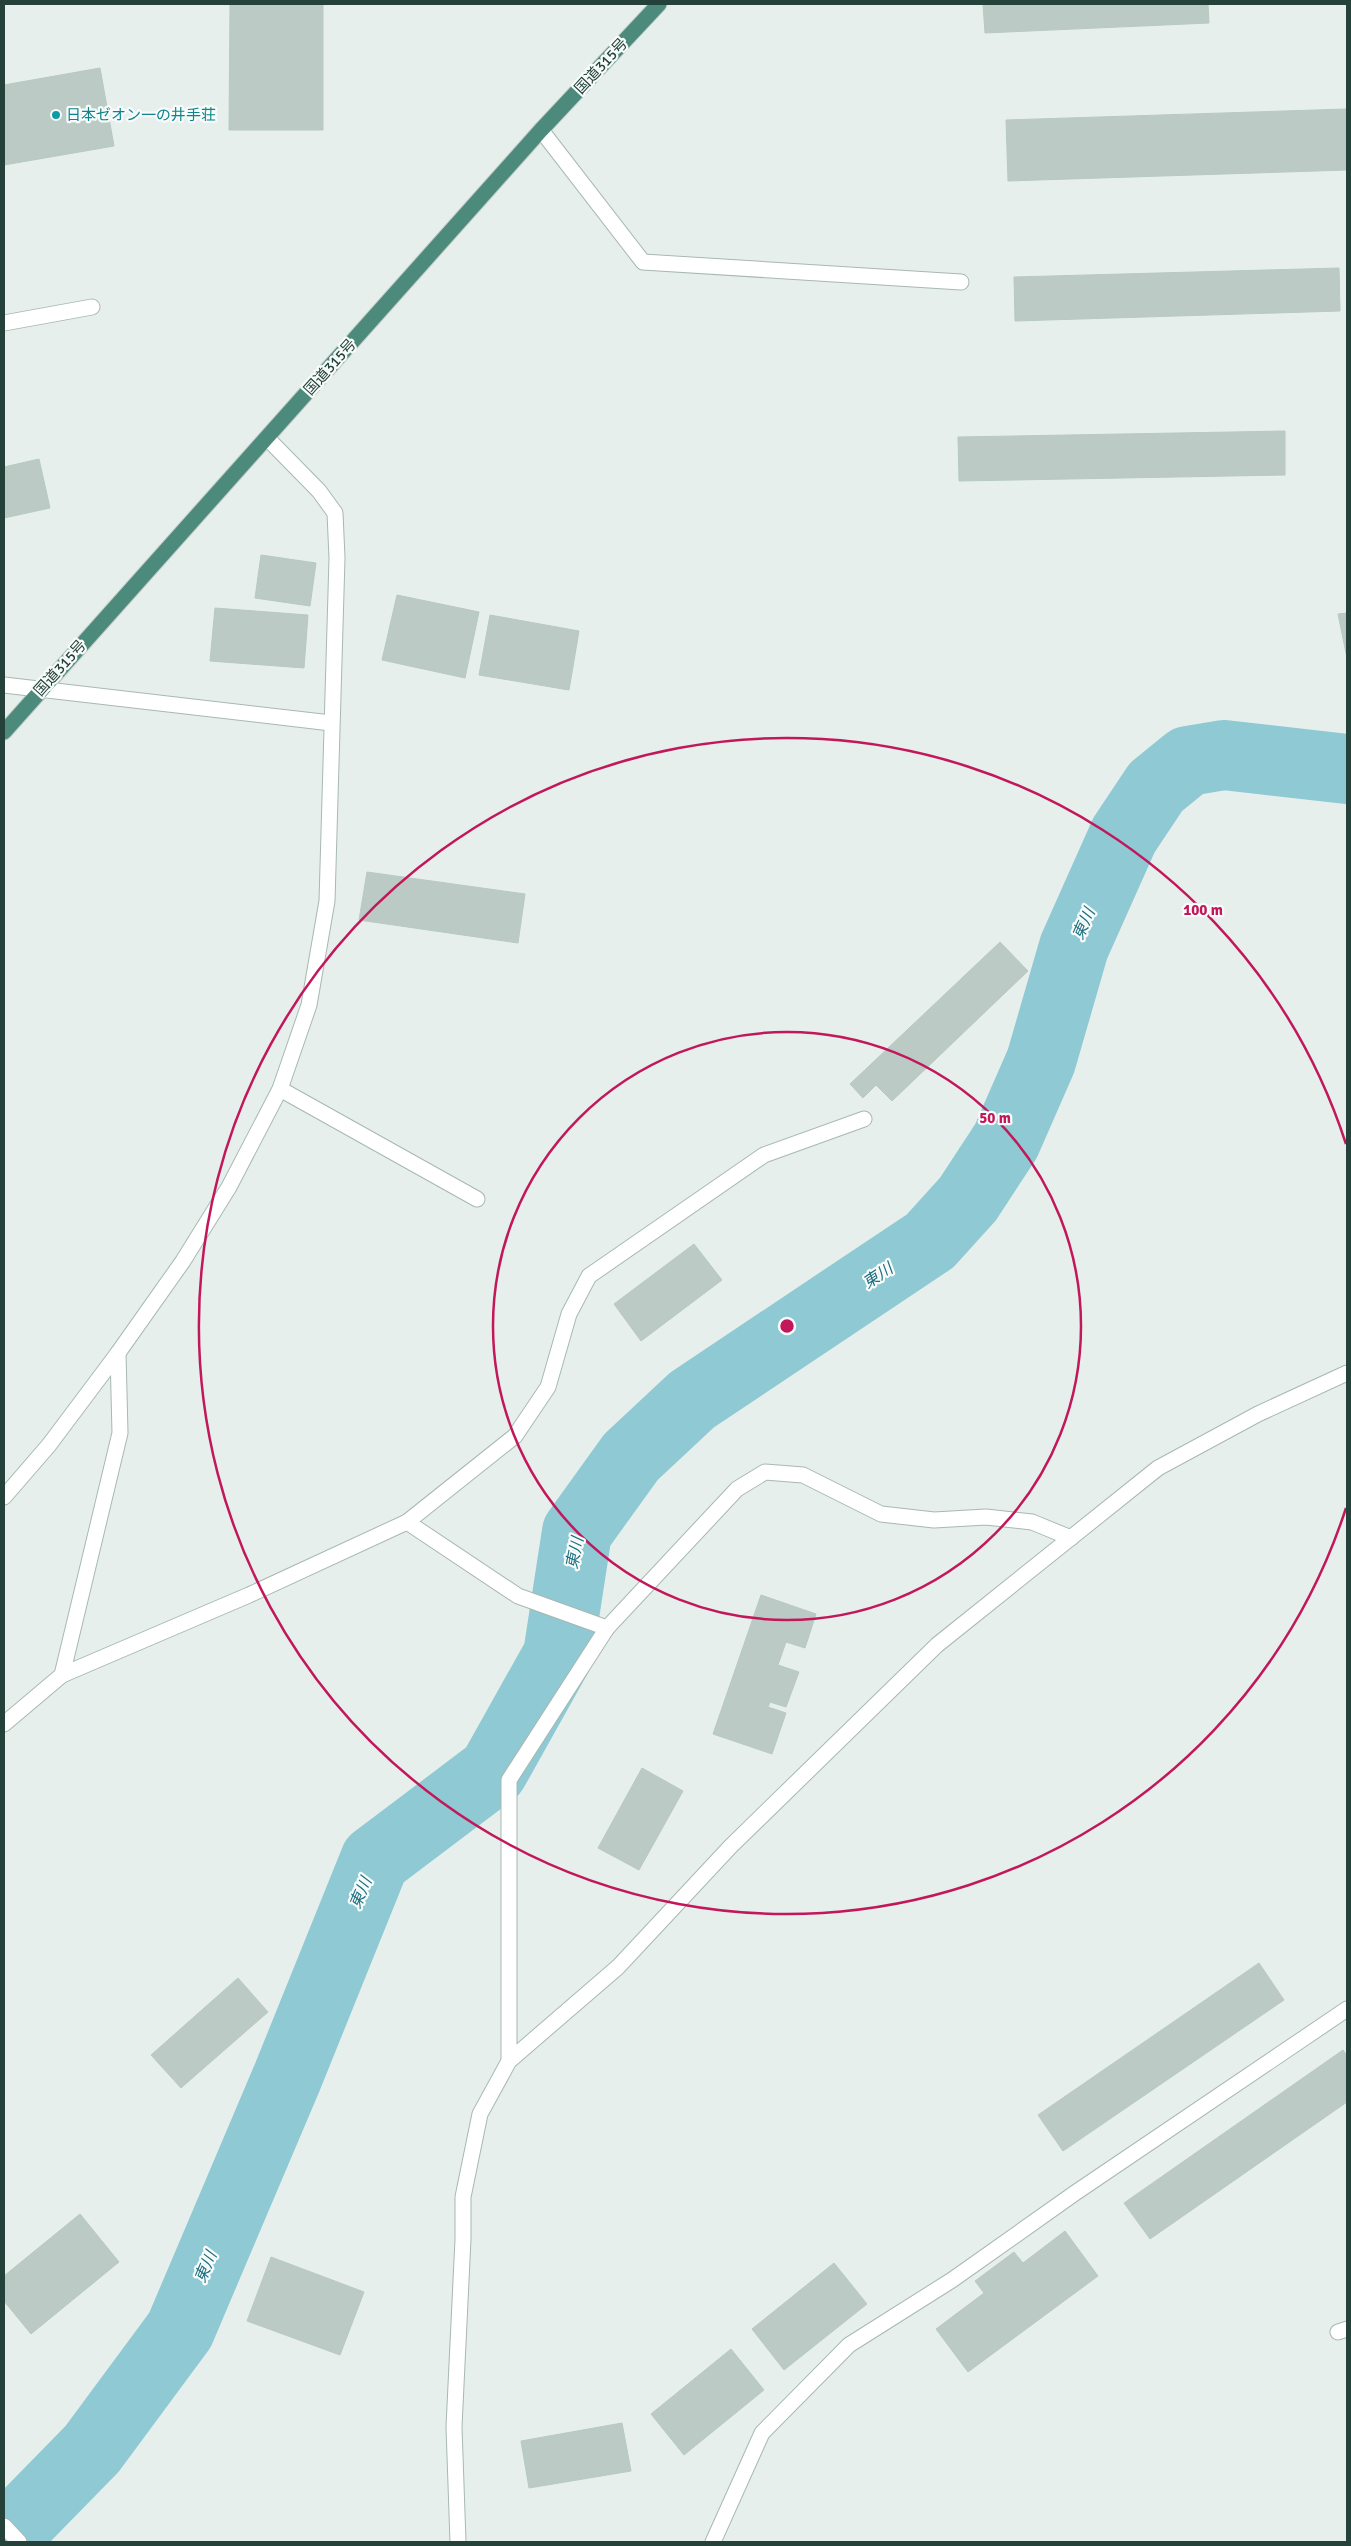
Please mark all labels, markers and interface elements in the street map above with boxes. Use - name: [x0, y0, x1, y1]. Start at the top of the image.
- street label: 国道315号: [571, 35, 631, 97]
- place label: 日本ゼオン一の井手荘: [66, 106, 216, 124]
- marker: 日本ゼオン一の井手荘: [50, 109, 62, 121]
- street label: 国道315号: [300, 335, 360, 399]
- street label: 国道315号: [30, 636, 90, 700]
- text: 100 m: [1183, 901, 1223, 919]
- water label: 東川: [1068, 903, 1100, 943]
- text: 50 m: [979, 1109, 1011, 1127]
- water label: 東川: [859, 1258, 899, 1293]
- centre of rings: [778, 1317, 796, 1335]
- water label: 東川: [562, 1533, 588, 1571]
- water label: 東川: [346, 1873, 377, 1912]
- water label: 東川: [191, 2247, 222, 2286]

